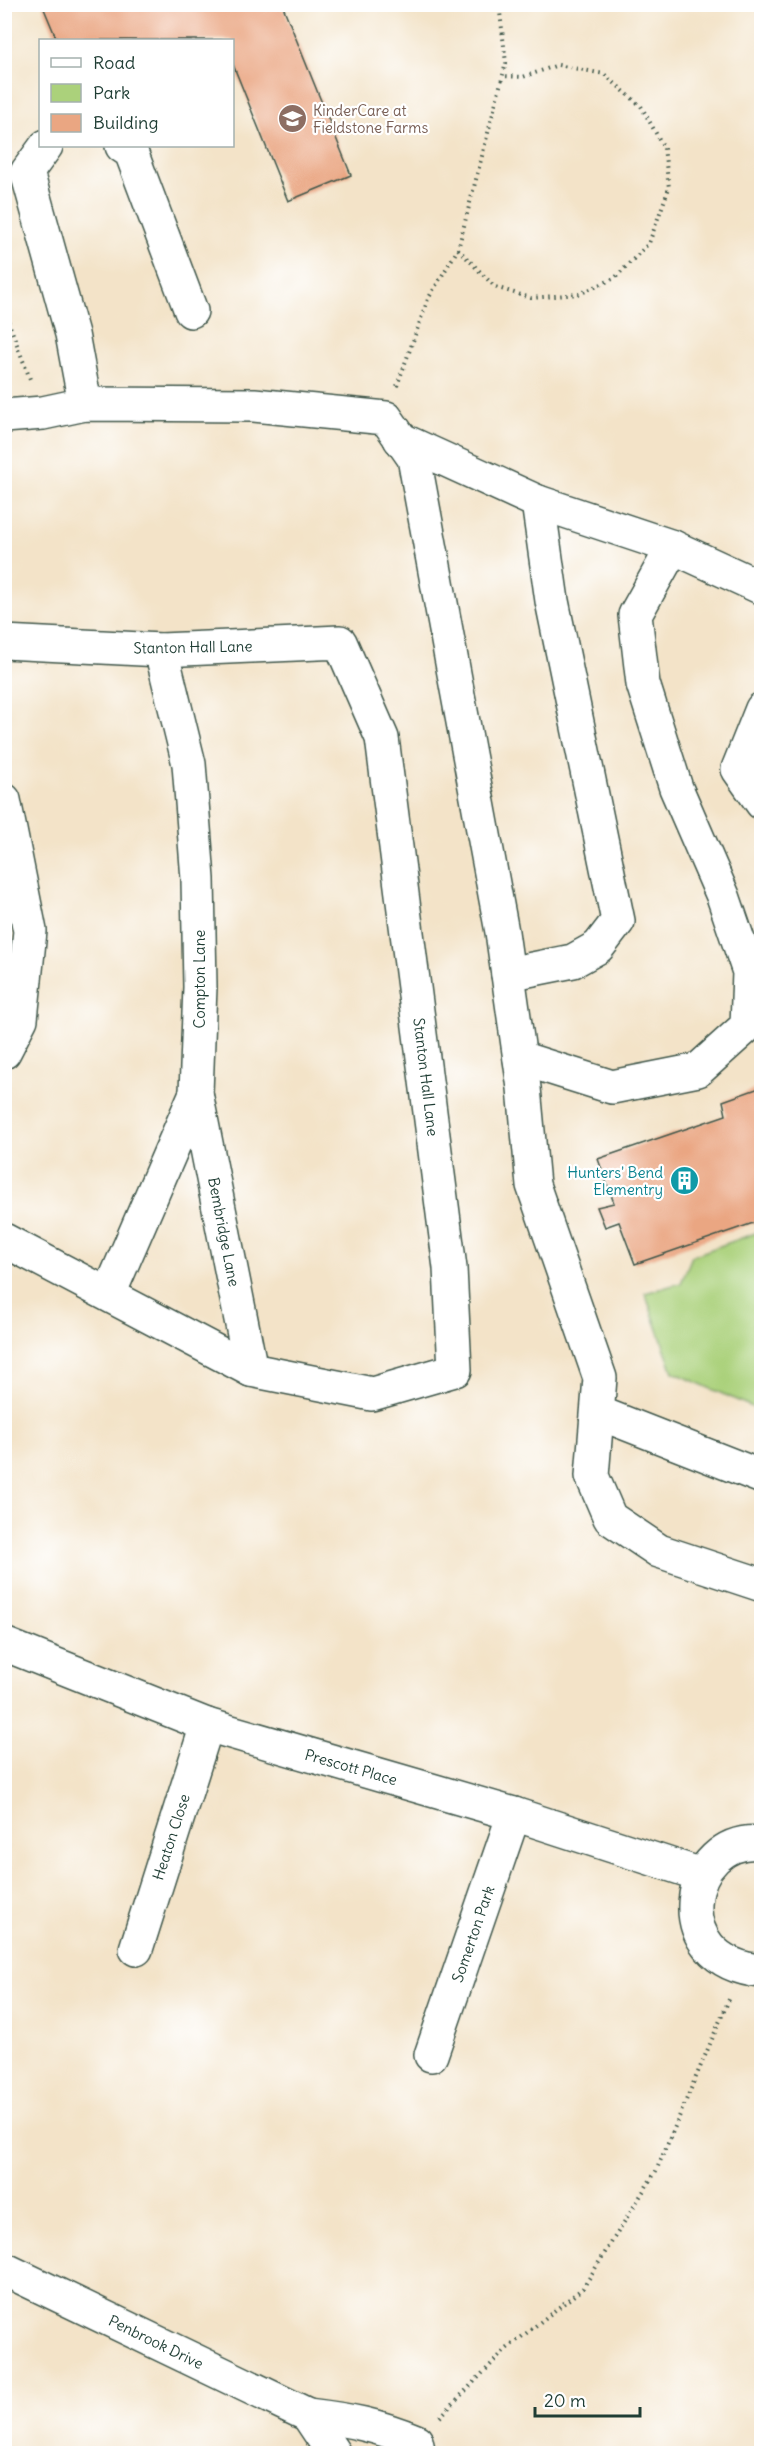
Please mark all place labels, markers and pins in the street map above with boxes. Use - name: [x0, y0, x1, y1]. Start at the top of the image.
- place label: KinderCare at Fieldstone Farms: [313, 101, 428, 137]
- school or university icon: KinderCare at Fieldstone Farms: [276, 103, 308, 135]
- place label: Hunters' Bend Elementry: [567, 1163, 663, 1199]
- building icon: Hunters' Bend Elementry: [668, 1165, 700, 1197]

